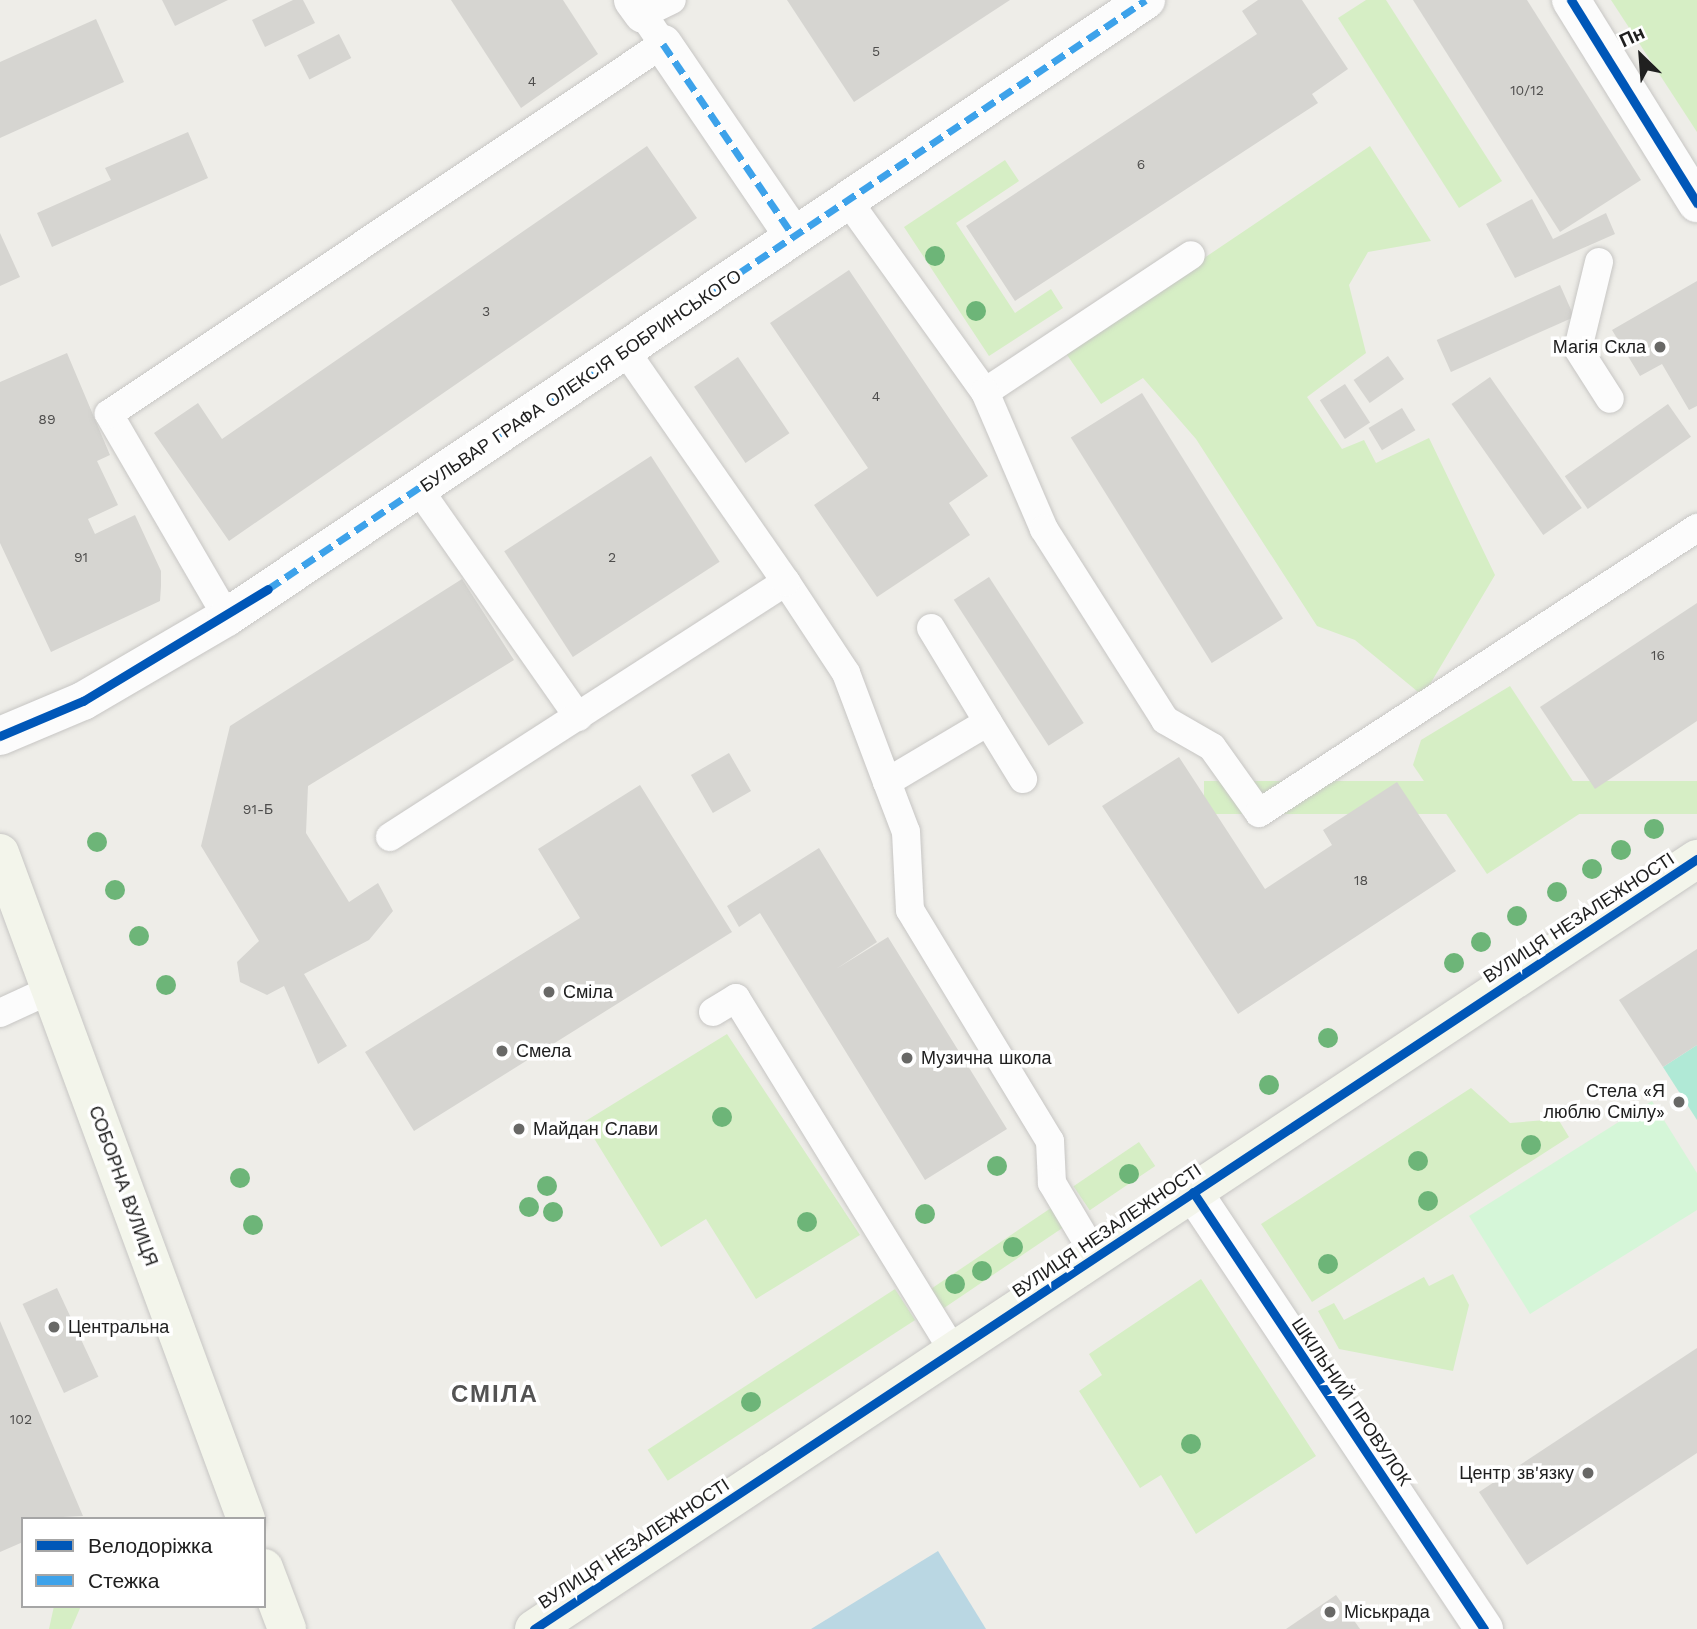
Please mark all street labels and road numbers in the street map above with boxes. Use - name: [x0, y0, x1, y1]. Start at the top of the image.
- street label: БУЛЬВАР ГРАФА ОЛЕКСІЯ БОБРИНСЬКОГО: [416, 265, 746, 497]
- street label: ВУЛИЦЯ НЕЗАЛЕЖНОСТІ: [1480, 848, 1678, 988]
- street label: СОБОРНА ВУЛИЦЯ: [84, 1103, 162, 1269]
- street label: ВУЛИЦЯ НЕЗАЛЕЖНОСТІ: [1008, 1160, 1206, 1302]
- street label: ШКІЛЬНИЙ ПРОВУЛОК: [1287, 1314, 1415, 1490]
- street label: ВУЛИЦЯ НЕЗАЛЕЖНОСТІ: [535, 1474, 733, 1614]

